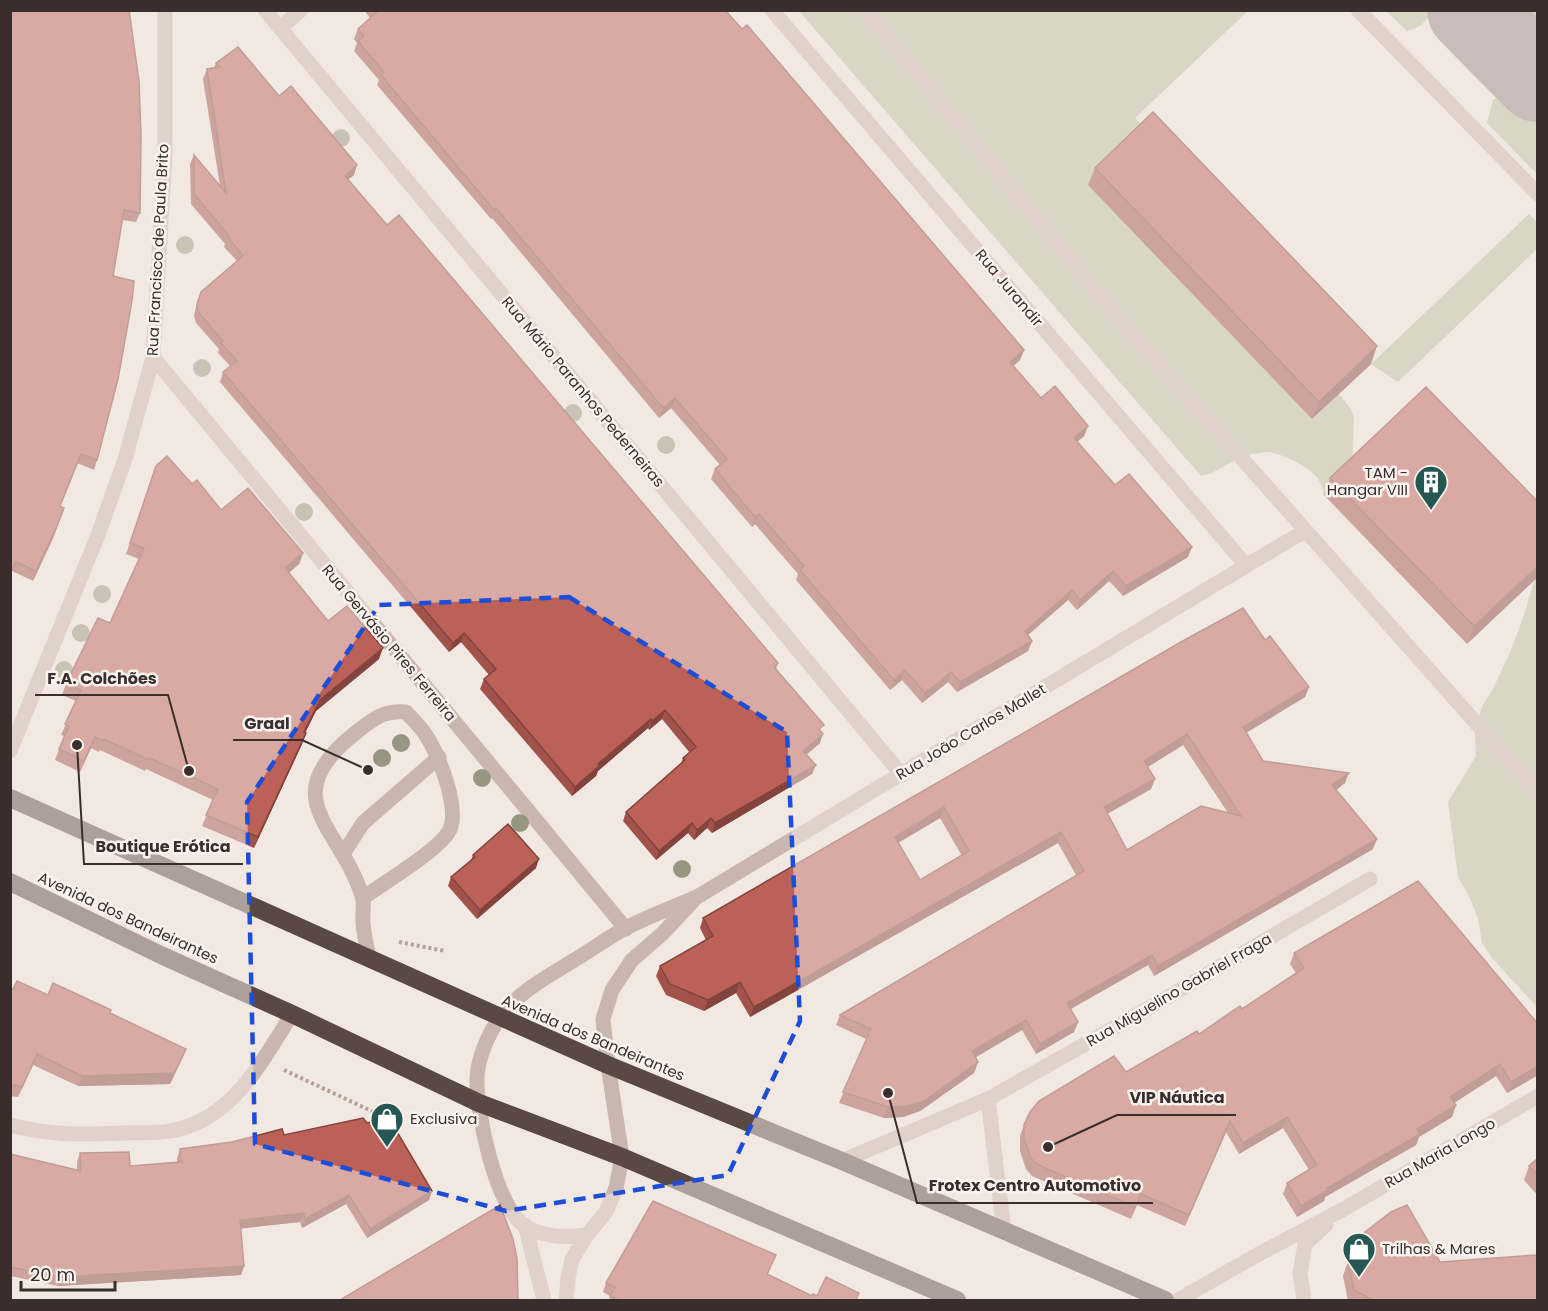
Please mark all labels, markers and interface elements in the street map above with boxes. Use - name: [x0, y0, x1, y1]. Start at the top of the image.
- street label: Rua Francisco de Paula Brito: [141, 143, 174, 357]
- street label: Rua Jurandir: [971, 244, 1048, 331]
- street label: Rua Mário Paranhos Pederneiras: [497, 292, 670, 492]
- place label: TAM - Hangar VIII: [1327, 462, 1408, 500]
- building icon: TAM - Hangar VIII: [1413, 464, 1449, 511]
- street label: Rua Gervásio Pires Ferreira: [317, 560, 461, 726]
- callout: F.A. Colchões: [35, 661, 168, 695]
- text: F.A. Colchões: [47, 667, 157, 690]
- street label: Rua João Carlos Mallet: [892, 678, 1050, 785]
- callout: Graal: [233, 706, 302, 740]
- text: Graal: [244, 712, 290, 735]
- callout: Boutique Erótica: [84, 830, 243, 864]
- text: Boutique Erótica: [95, 835, 231, 858]
- street label: Avenida dos Bandeirantes: [35, 866, 222, 969]
- street label: Rua Miguelino Gabriel Fraga: [1082, 928, 1275, 1051]
- street label: Avenida dos Bandeirantes: [498, 989, 688, 1086]
- callout: VIP Náutica: [1117, 1081, 1236, 1115]
- text: VIP Náutica: [1129, 1086, 1225, 1109]
- shop icon: Exclusiva: [369, 1101, 405, 1148]
- place label: Exclusiva: [410, 1108, 477, 1129]
- street label: Rua Maria Longo: [1380, 1112, 1499, 1193]
- callout: Frotex Centro Automotivo: [917, 1169, 1153, 1203]
- text: Frotex Centro Automotivo: [929, 1174, 1141, 1197]
- shop icon: Trilhas & Mares: [1341, 1231, 1377, 1278]
- place label: Trilhas & Mares: [1382, 1238, 1496, 1259]
- scale bar: [21, 1254, 116, 1292]
- text: 20 m: [30, 1262, 75, 1287]

